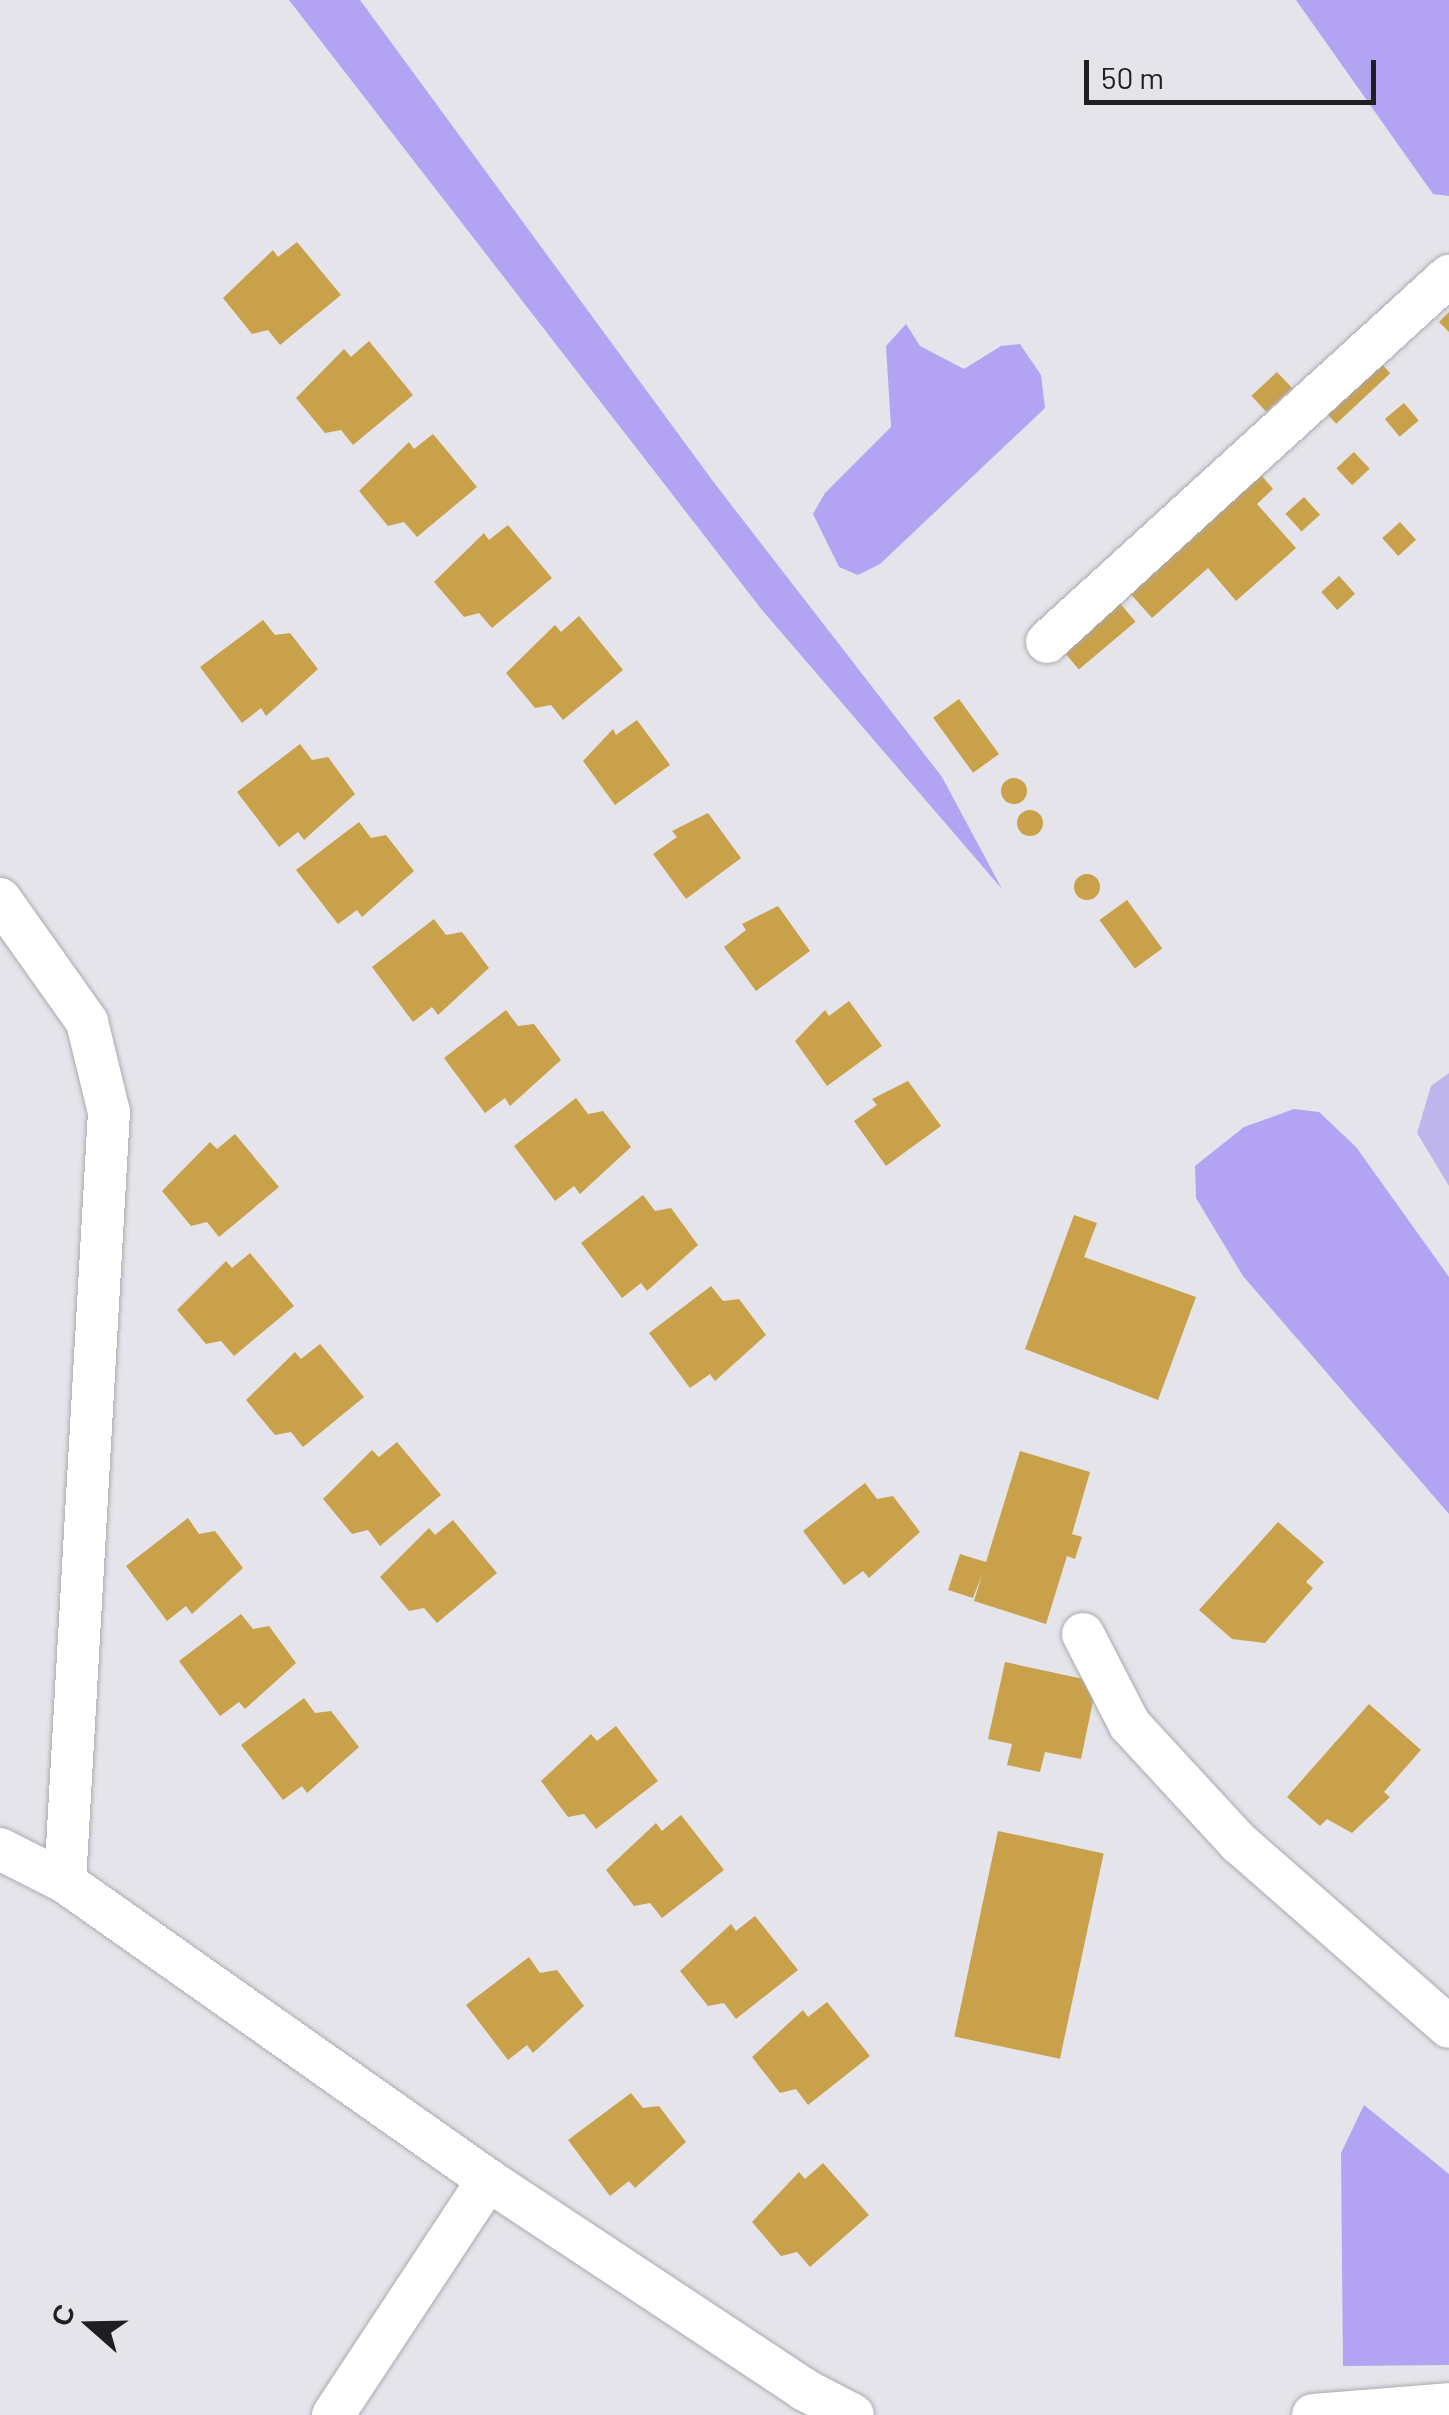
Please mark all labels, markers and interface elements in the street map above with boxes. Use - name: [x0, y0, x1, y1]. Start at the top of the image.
- scale bar: [1089, 40, 1382, 102]
- text: 50 m: [1101, 59, 1164, 95]
- north arrow: [40, 2275, 140, 2375]
- text: С: [42, 2299, 81, 2330]

